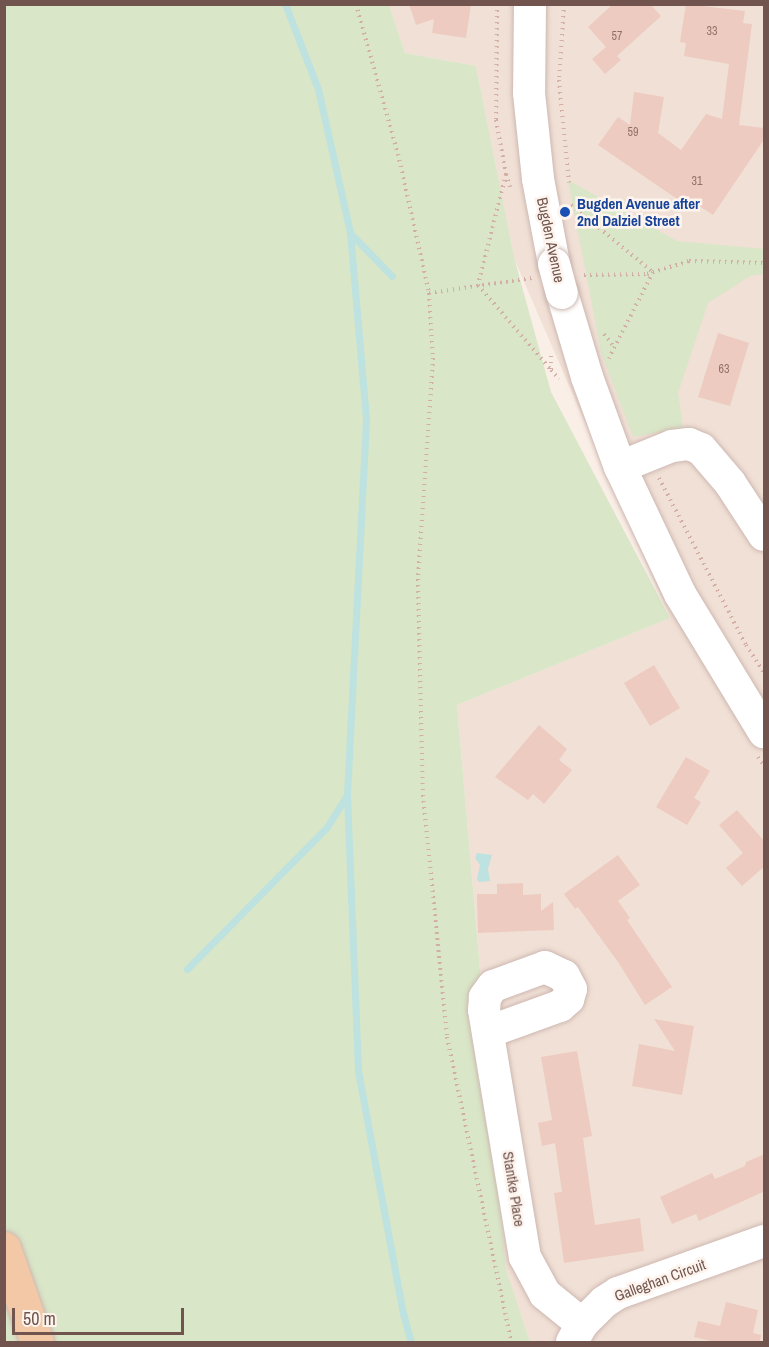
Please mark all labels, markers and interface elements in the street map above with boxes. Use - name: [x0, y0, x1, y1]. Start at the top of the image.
- house number: 33: [707, 25, 717, 39]
- house number: 57: [612, 30, 622, 44]
- house number: 59: [628, 126, 638, 140]
- house number: 31: [692, 175, 702, 189]
- place label: Bugden Avenue after 2nd Dalziel Street: [577, 194, 700, 229]
- street label: Bugden Avenue: [533, 195, 569, 285]
- marker: Bugden Avenue after 2nd Dalziel Street: [558, 205, 572, 219]
- house number: 63: [719, 363, 729, 377]
- street label: Stantke Place: [499, 1150, 529, 1228]
- street label: Galleghan Circuit: [612, 1255, 708, 1305]
- scale bar: [15, 1296, 188, 1334]
- text: 50 m: [23, 1306, 56, 1331]

